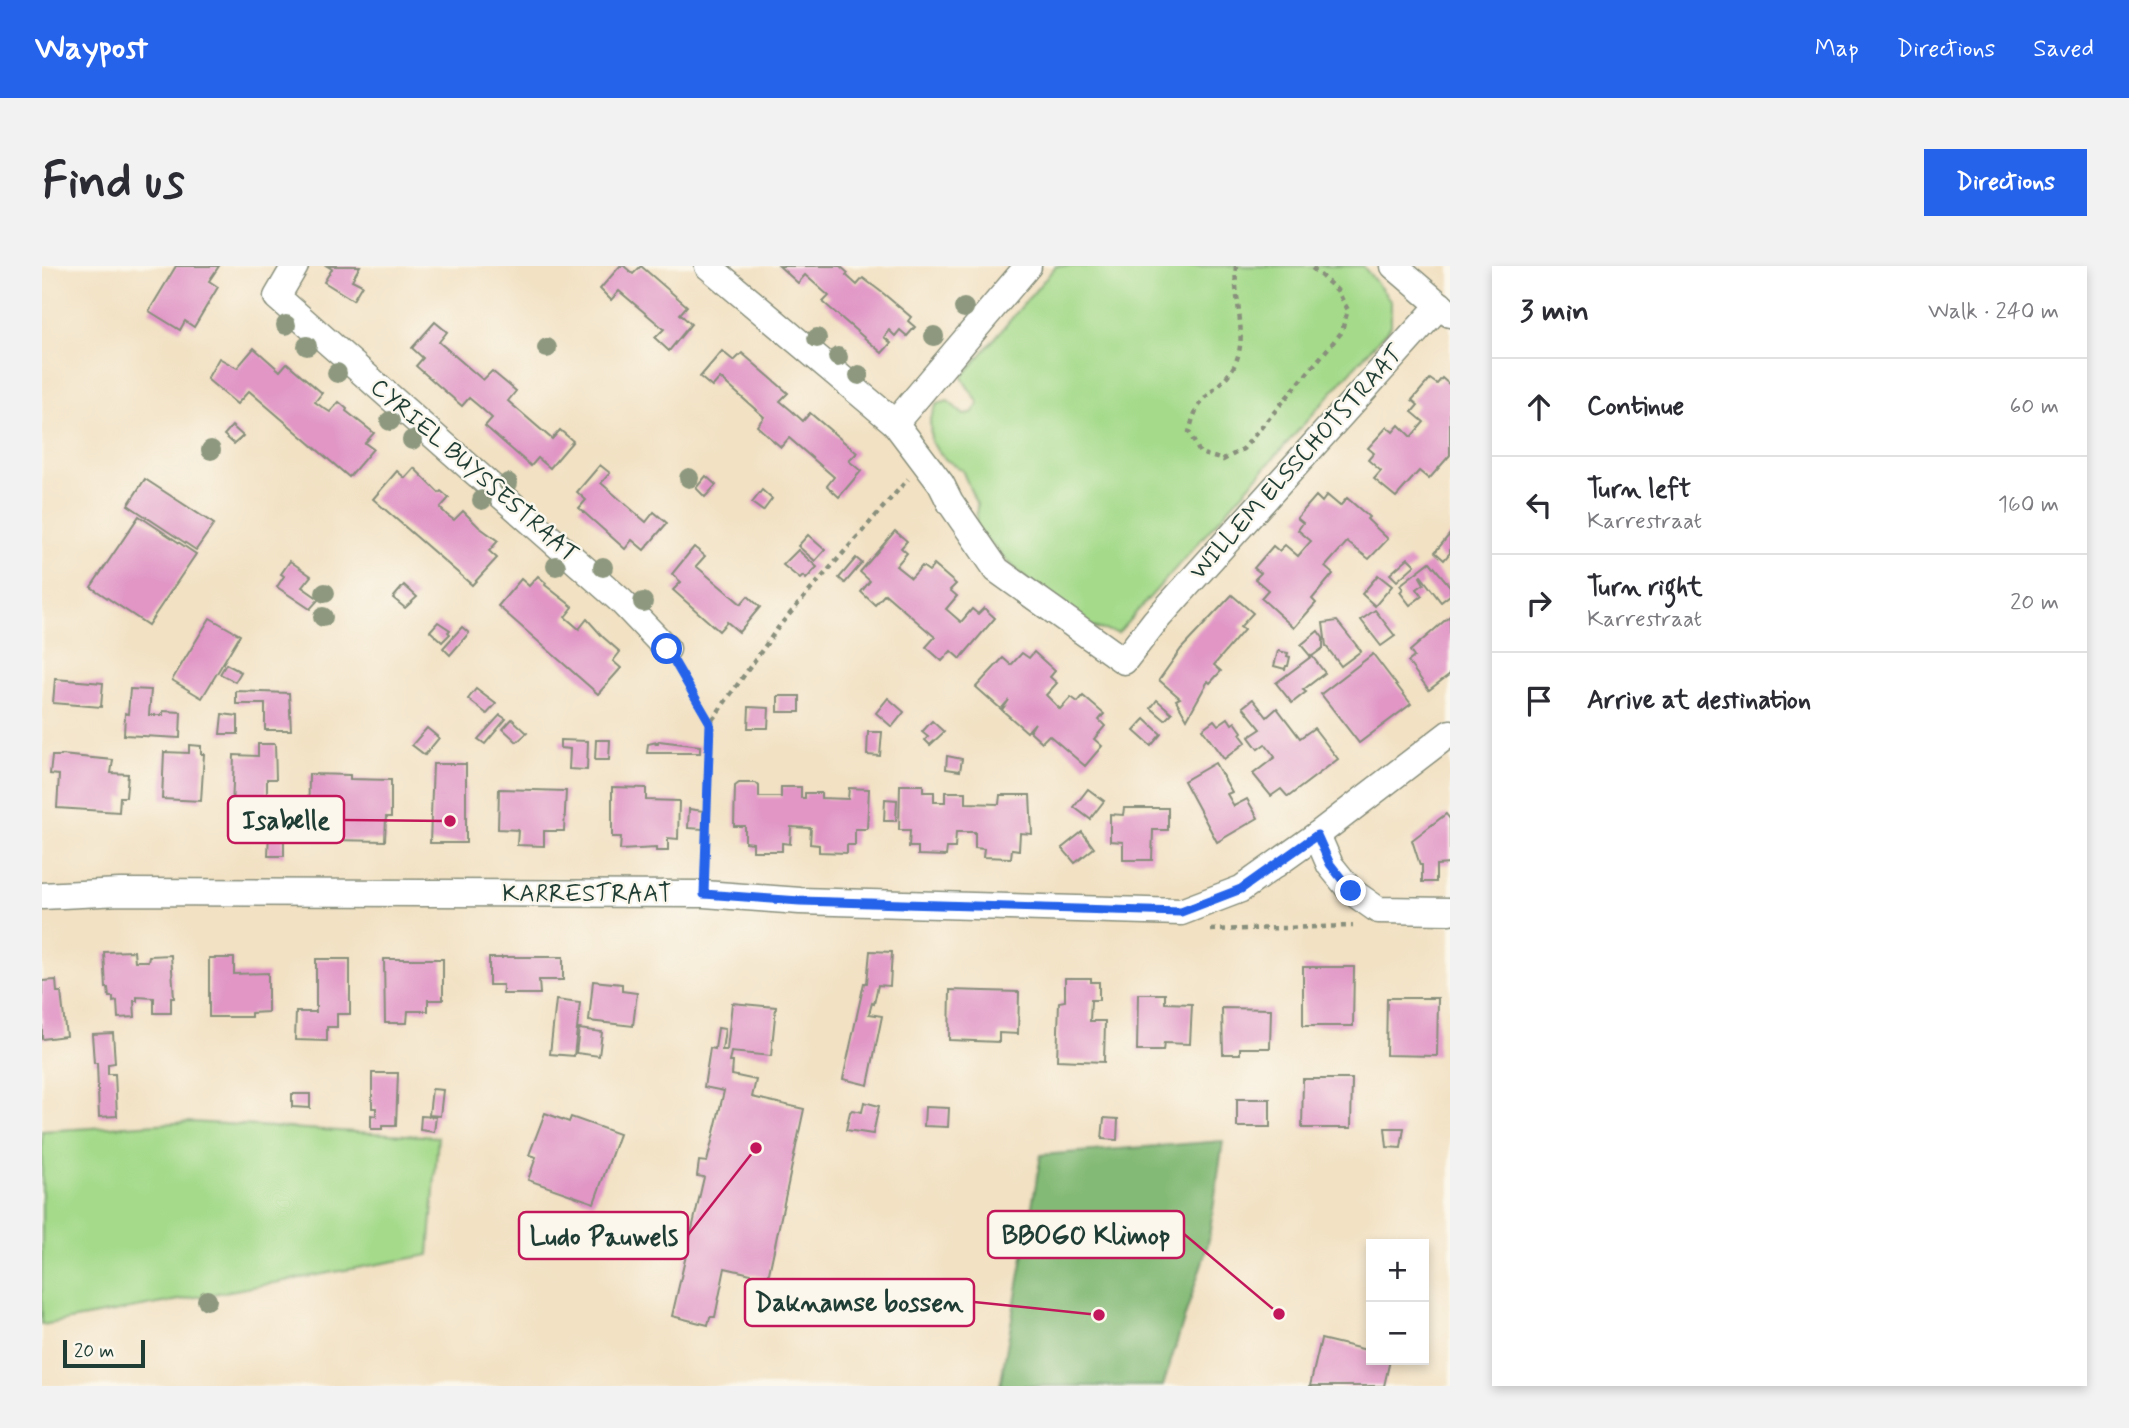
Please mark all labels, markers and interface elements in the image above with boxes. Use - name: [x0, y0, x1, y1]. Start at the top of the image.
- text: Waypost: [35, 27, 148, 71]
- text: Map: [1815, 34, 1859, 65]
- text: Directions: [1897, 34, 1995, 65]
- text: Saved: [2033, 34, 2094, 65]
- button: Directions: [1924, 149, 2087, 216]
- text: Find us: [42, 150, 185, 215]
- text: 3 min: [1520, 292, 1589, 331]
- text: Walk · 240 m: [1928, 297, 2059, 327]
- street label: WILLEM ELSSCHOTSTRAAT: [1183, 339, 1411, 587]
- street label: CYRIEL BUYSSESTRAAT: [363, 372, 585, 570]
- icon: ahead: [1520, 388, 1558, 426]
- text: Continue: [1587, 390, 1684, 424]
- text: 60 m: [2010, 392, 2059, 422]
- text: Turn left: [1587, 473, 1691, 507]
- icon: left: [1520, 486, 1558, 524]
- text: 160 m: [1998, 490, 2059, 520]
- text: Karrestraat: [1587, 507, 1702, 537]
- text: Turn right: [1587, 571, 1703, 605]
- icon: right: [1520, 584, 1558, 622]
- text: 20 m: [2010, 588, 2059, 618]
- text: Karrestraat: [1587, 605, 1702, 635]
- route start: [651, 633, 682, 664]
- icon: arrive: [1520, 682, 1558, 720]
- text: Arrive at destination: [1587, 684, 1811, 718]
- callout: Isabelle: [228, 796, 344, 843]
- text: Isabelle: [242, 805, 330, 839]
- route end: [1335, 875, 1366, 906]
- street label: KARRESTRAAT: [502, 879, 672, 910]
- callout: BBOGO Klimop: [988, 1211, 1184, 1258]
- callout: Ludo Pauwels: [519, 1212, 688, 1259]
- text: BBOGO Klimop: [1002, 1220, 1170, 1254]
- text: Ludo Pauwels: [530, 1221, 678, 1255]
- map controls: [1366, 1239, 1429, 1365]
- button: +: [1366, 1239, 1429, 1302]
- callout: Daknamse bossen: [745, 1279, 974, 1326]
- text: Daknamse bossen: [755, 1287, 964, 1321]
- button: −: [1366, 1302, 1429, 1365]
- scale bar: [63, 1337, 145, 1369]
- text: 20 m: [74, 1339, 114, 1364]

